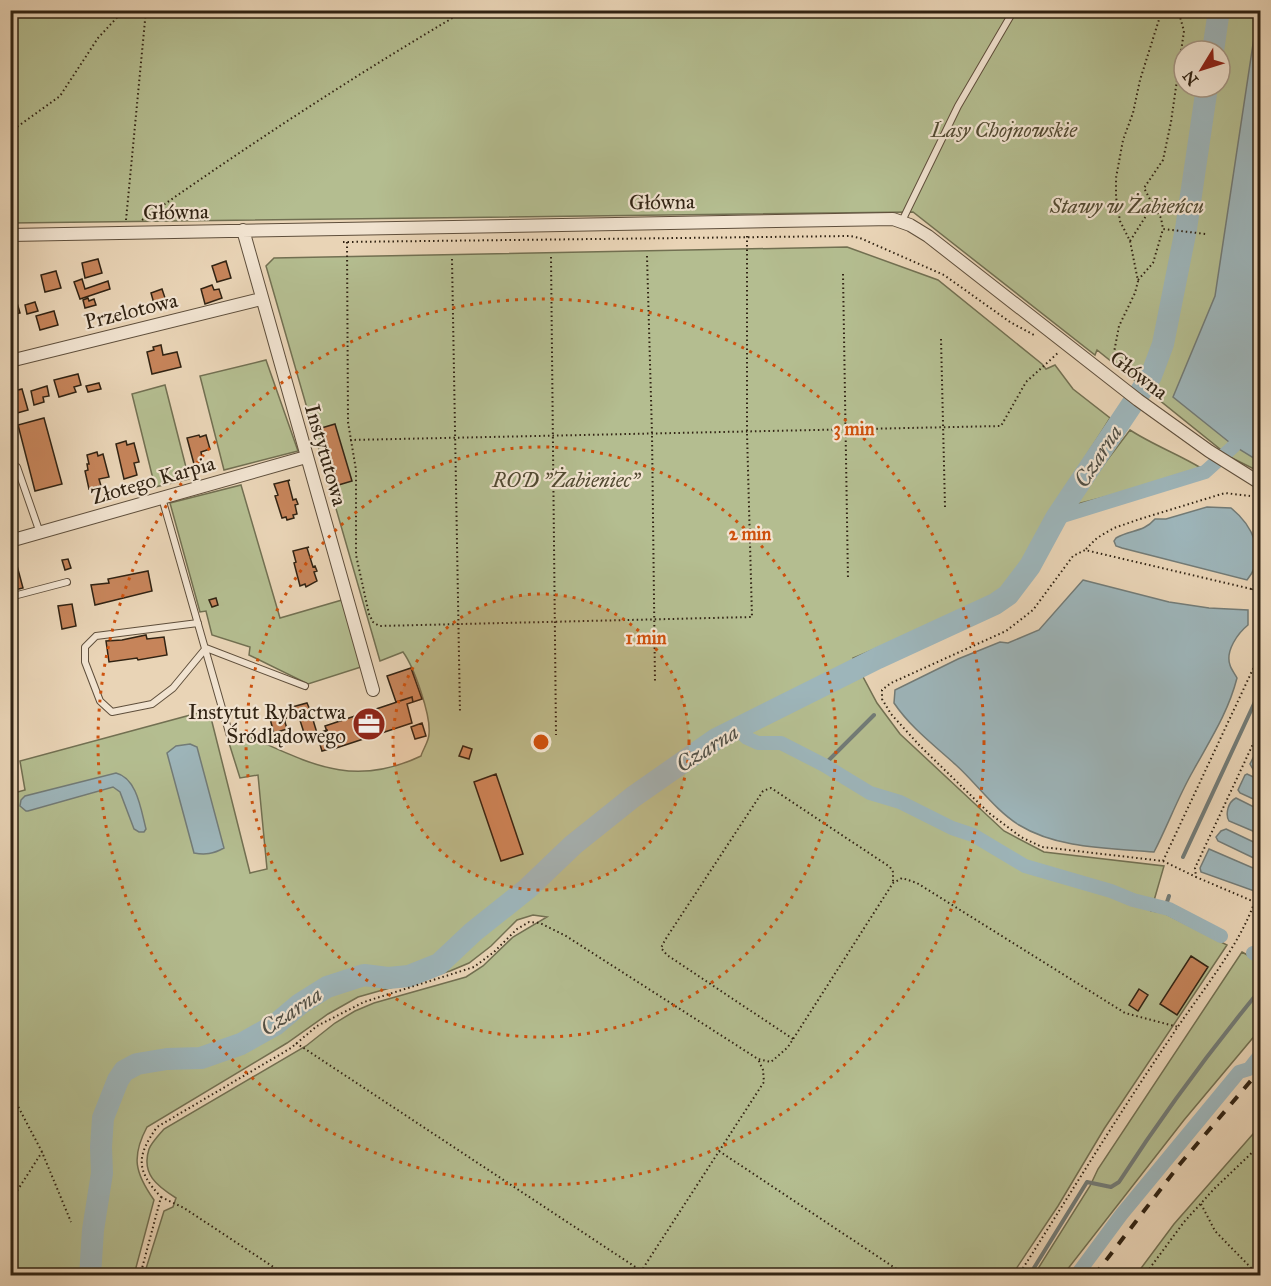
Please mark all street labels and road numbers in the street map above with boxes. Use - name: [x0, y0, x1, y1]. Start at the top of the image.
- street label: Główna: [629, 188, 695, 216]
- street label: Główna: [143, 198, 209, 226]
- street label: Przelotowa: [82, 287, 180, 335]
- street label: Główna: [1105, 345, 1173, 405]
- street label: Instytutowa: [299, 401, 353, 509]
- street label: Złotego Karpia: [88, 450, 218, 510]

